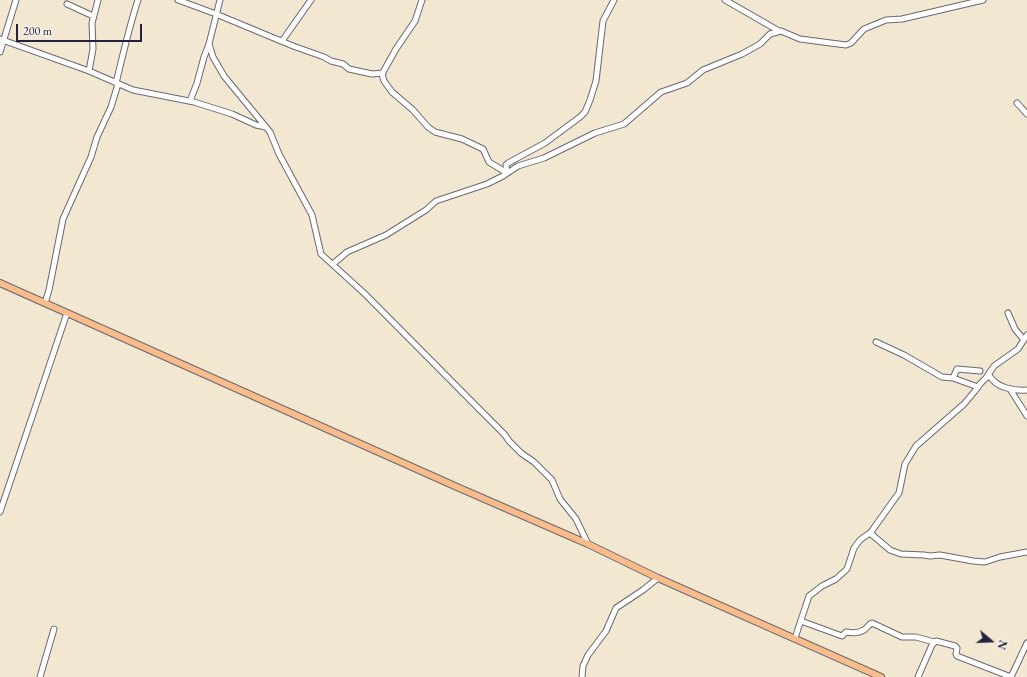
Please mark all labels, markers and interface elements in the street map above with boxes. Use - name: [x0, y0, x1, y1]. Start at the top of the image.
- scale bar: [18, 16, 144, 42]
- text: 200 m: [23, 23, 52, 39]
- north arrow: [971, 621, 1011, 661]
- text: N: [994, 638, 1010, 651]

